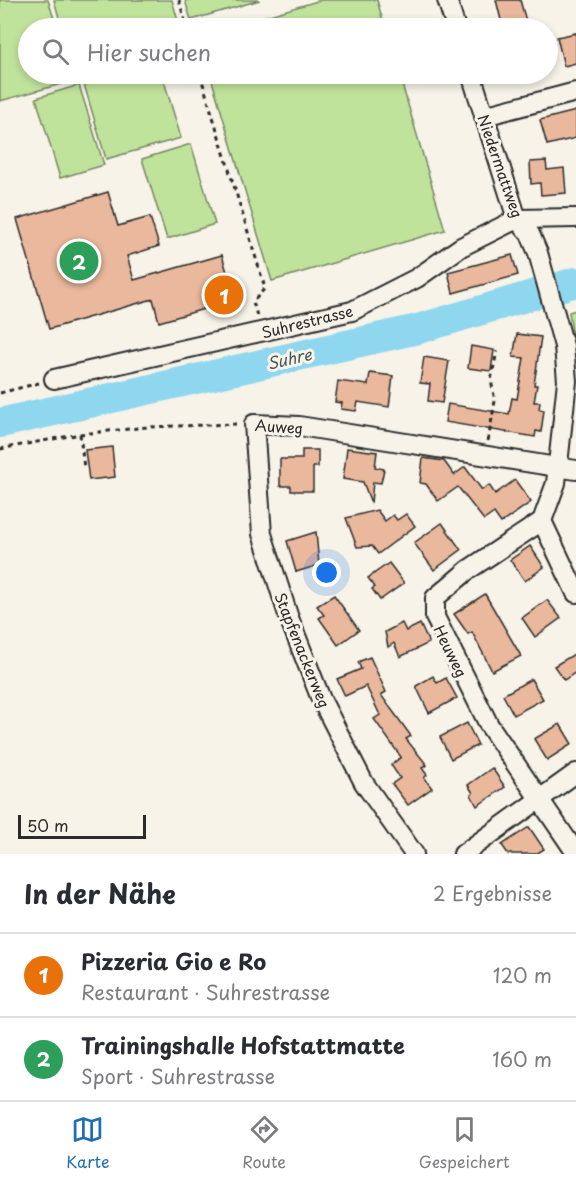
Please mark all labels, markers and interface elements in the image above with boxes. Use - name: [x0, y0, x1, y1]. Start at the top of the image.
- search box: [18, 18, 558, 84]
- icon: search: [39, 35, 72, 68]
- text: Hier suchen: [87, 35, 211, 68]
- street label: Niedermattweg: [473, 111, 529, 221]
- pin: 2: [60, 238, 98, 284]
- pin: 1: [204, 272, 244, 318]
- street label: Suhrestrasse: [259, 299, 355, 343]
- water label: Suhre: [264, 341, 315, 375]
- street label: Auweg: [254, 413, 304, 439]
- your location: [312, 558, 341, 587]
- street label: Stapfenackerweg: [269, 589, 337, 711]
- street label: Heuweg: [428, 621, 474, 681]
- scale bar: [18, 812, 146, 840]
- text: 50 m: [27, 813, 68, 837]
- text: In der Nähe: [24, 874, 176, 913]
- text: 2 Ergebnisse: [433, 878, 552, 908]
- text: Pizzeria Gio e Ro: [81, 944, 266, 977]
- text: 1: [39, 960, 48, 990]
- text: 120 m: [493, 960, 552, 990]
- text: Restaurant · Suhrestrasse: [81, 977, 330, 1007]
- text: Trainingshalle Hofstattmatte: [81, 1028, 405, 1061]
- text: 2: [36, 1044, 51, 1074]
- text: 160 m: [492, 1044, 552, 1074]
- text: Sport · Suhrestrasse: [81, 1061, 275, 1091]
- tab: Karte: [66, 1113, 110, 1173]
- tab: Route: [242, 1113, 286, 1173]
- tab: Gespeichert: [419, 1113, 510, 1173]

